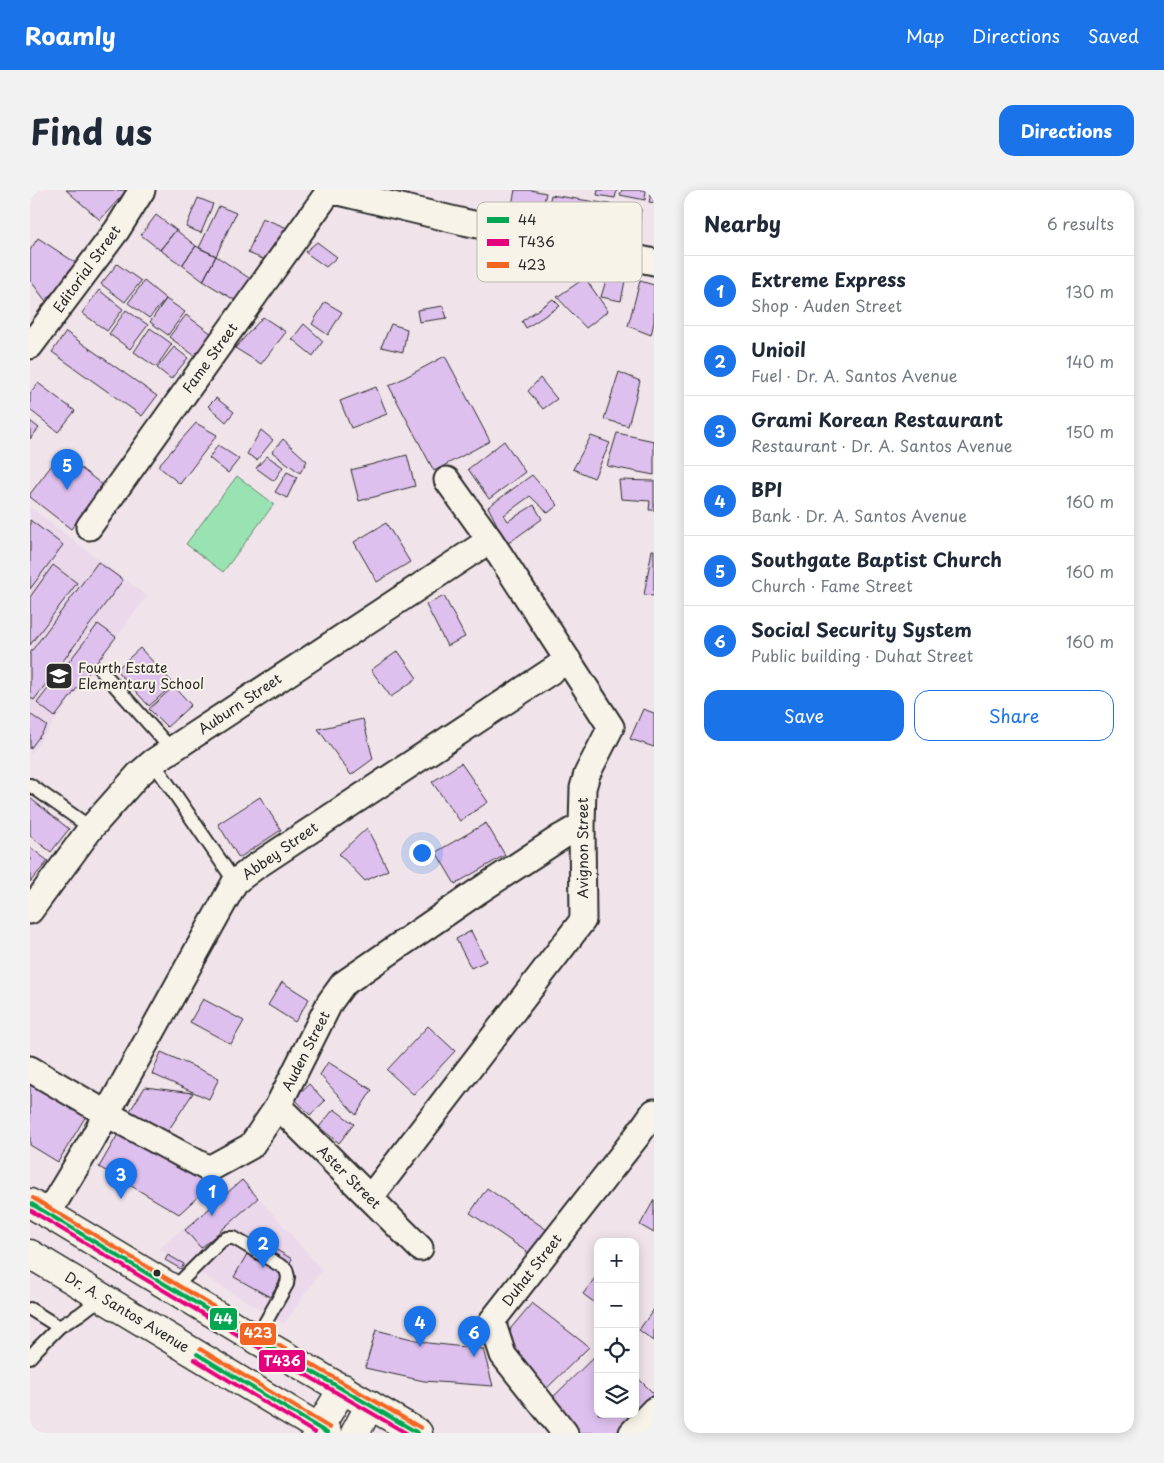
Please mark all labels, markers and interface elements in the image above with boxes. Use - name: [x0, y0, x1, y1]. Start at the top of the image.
- text: Roamly: [25, 17, 116, 53]
- text: Map: [906, 22, 944, 49]
- text: Directions: [972, 22, 1060, 49]
- text: Saved: [1088, 22, 1139, 49]
- text: Find us: [30, 104, 152, 157]
- button: Directions: [999, 105, 1134, 156]
- legend: [477, 202, 642, 282]
- text: Nearby: [704, 207, 781, 239]
- text: 44: [518, 209, 537, 230]
- text: 6 results: [1047, 211, 1114, 235]
- street label: Editorial Street: [48, 221, 126, 317]
- text: T436: [518, 231, 555, 252]
- text: 423: [518, 254, 546, 275]
- text: Extreme Express: [751, 265, 906, 293]
- text: 1: [716, 279, 724, 303]
- text: 130 m: [1066, 279, 1114, 303]
- text: Shop · Auden Street: [751, 293, 902, 317]
- street label: Fame Street: [177, 318, 242, 397]
- text: Unioil: [751, 335, 806, 363]
- text: 2: [714, 349, 726, 373]
- text: 140 m: [1066, 349, 1114, 373]
- text: Fuel · Dr. A. Santos Avenue: [751, 363, 958, 387]
- text: Grami Korean Restaurant: [751, 405, 1003, 433]
- text: 3: [715, 419, 725, 443]
- text: 150 m: [1066, 419, 1114, 443]
- text: Restaurant · Dr. A. Santos Avenue: [751, 433, 1013, 457]
- pin: 5: [51, 449, 83, 490]
- text: BPI: [751, 475, 783, 503]
- text: 4: [715, 489, 725, 513]
- text: 160 m: [1066, 489, 1114, 513]
- text: Bank · Dr. A. Santos Avenue: [751, 503, 967, 527]
- text: Southgate Baptist Church: [751, 545, 1002, 573]
- text: 5: [715, 559, 725, 583]
- text: 160 m: [1066, 559, 1114, 583]
- text: Church · Fame Street: [751, 573, 913, 597]
- text: Social Security System: [751, 615, 972, 643]
- text: 6: [714, 629, 726, 653]
- text: 160 m: [1066, 629, 1114, 653]
- text: Public building · Duhat Street: [751, 643, 973, 667]
- place label: Fourth Estate Elementary School: [78, 657, 204, 694]
- school or university icon: Fourth Estate Elementary School: [44, 661, 74, 691]
- street label: Auburn Street: [194, 668, 286, 739]
- button: Save: [704, 690, 904, 741]
- button: Share: [914, 690, 1114, 741]
- street label: Avignon Street: [572, 797, 593, 898]
- street label: Abbey Street: [237, 816, 322, 885]
- your location: [409, 840, 435, 866]
- street label: Auden Street: [276, 1007, 335, 1095]
- street label: Aster Street: [313, 1140, 386, 1214]
- pin: 3: [105, 1158, 137, 1199]
- pin: 1: [196, 1175, 228, 1216]
- pin: 2: [247, 1227, 279, 1268]
- street label: Duhat Street: [497, 1229, 567, 1310]
- map controls: [594, 1238, 639, 1418]
- button: +: [594, 1238, 639, 1283]
- street label: Dr. A. Santos Avenue: [61, 1266, 194, 1357]
- unlabelled marker: [152, 1268, 162, 1278]
- button: −: [594, 1283, 639, 1328]
- pin: 4: [404, 1306, 436, 1347]
- line badge: 44: [209, 1307, 238, 1331]
- text: 44: [213, 1308, 233, 1329]
- pin: 6: [458, 1316, 490, 1357]
- line badge: 423: [239, 1322, 277, 1346]
- text: 423: [244, 1322, 272, 1343]
- button: locate: [594, 1328, 639, 1373]
- line badge: T436: [258, 1349, 306, 1373]
- text: T436: [263, 1350, 301, 1371]
- button: layers: [594, 1373, 639, 1418]

